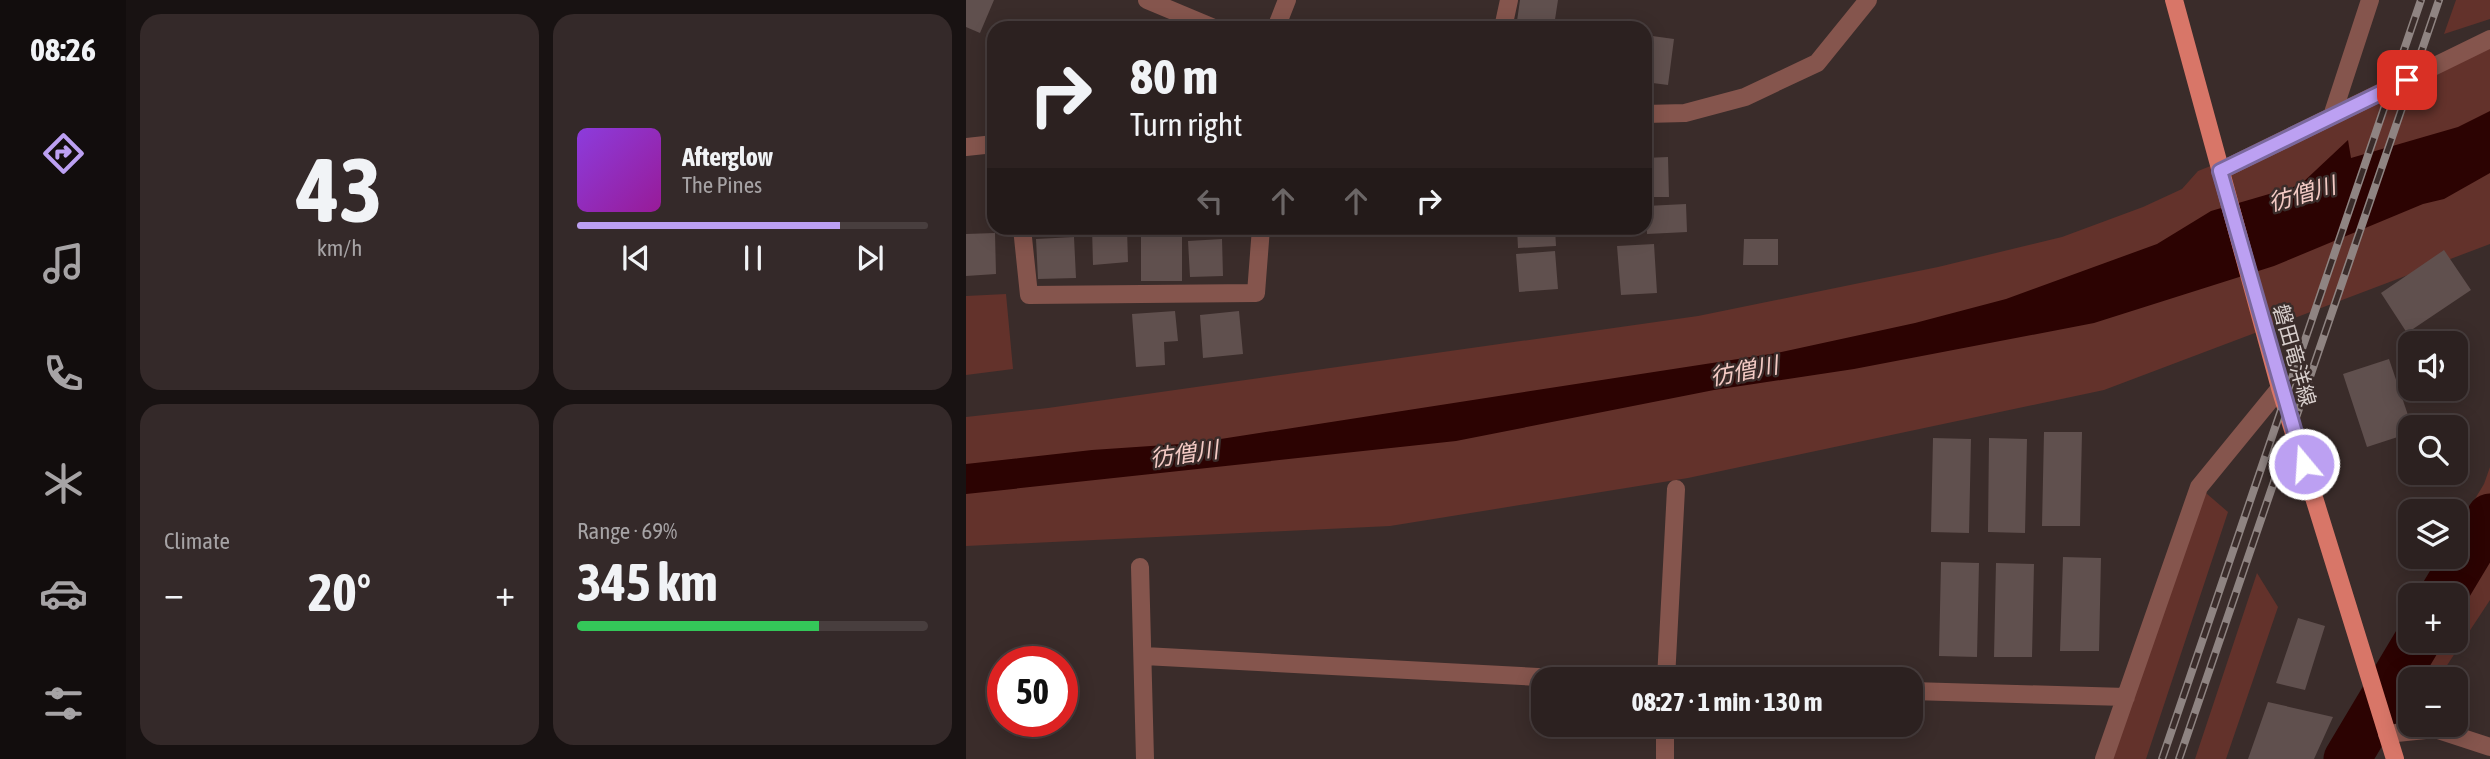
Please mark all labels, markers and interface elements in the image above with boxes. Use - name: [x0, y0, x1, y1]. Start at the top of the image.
- text: 08:26: [30, 31, 96, 68]
- text: 80 m: [1130, 48, 1218, 104]
- icon: right: [1015, 49, 1106, 140]
- pin: [2377, 50, 2437, 110]
- icon: arrive: [2388, 61, 2426, 99]
- text: Turn right: [1130, 106, 1243, 143]
- icon: directions: [39, 129, 88, 178]
- text: 43: [297, 137, 382, 241]
- text: Afterglow: [682, 142, 773, 172]
- water label: 彷僧川: [2265, 171, 2342, 216]
- text: The Pines: [682, 172, 762, 198]
- icon: left: [1191, 182, 1229, 220]
- icon: ahead: [1264, 182, 1302, 220]
- icon: ahead: [1337, 182, 1375, 220]
- icon: right: [1410, 182, 1448, 220]
- text: km/h: [317, 235, 362, 261]
- icon: music: [39, 239, 88, 288]
- icon: previous: [617, 239, 655, 277]
- icon: pause: [734, 239, 772, 277]
- icon: next: [851, 239, 889, 277]
- street label: 磐田竜洋線: [2269, 301, 2321, 409]
- map controls: [2398, 331, 2468, 737]
- button: sound: [2398, 331, 2468, 401]
- icon: phone: [39, 349, 88, 398]
- water label: 彷僧川: [1708, 351, 1783, 390]
- button: search: [2398, 415, 2468, 485]
- position arrow: [2267, 427, 2341, 501]
- water label: 彷僧川: [1148, 436, 1223, 472]
- icon: climate: [39, 459, 88, 508]
- button: layers: [2398, 499, 2468, 569]
- text: Range · 69%: [577, 518, 677, 544]
- text: Climate: [164, 528, 230, 554]
- text: 345 km: [577, 552, 718, 612]
- text: 20°: [308, 562, 371, 622]
- icon: car: [39, 569, 88, 618]
- text: −: [164, 571, 184, 614]
- text: +: [495, 571, 515, 614]
- button: +: [2398, 583, 2468, 653]
- speed limit sign: 50: [987, 646, 1078, 737]
- button: −: [2398, 667, 2468, 737]
- icon: filters: [39, 679, 88, 728]
- text: 08:27 · 1 min · 130 m: [1632, 687, 1822, 717]

